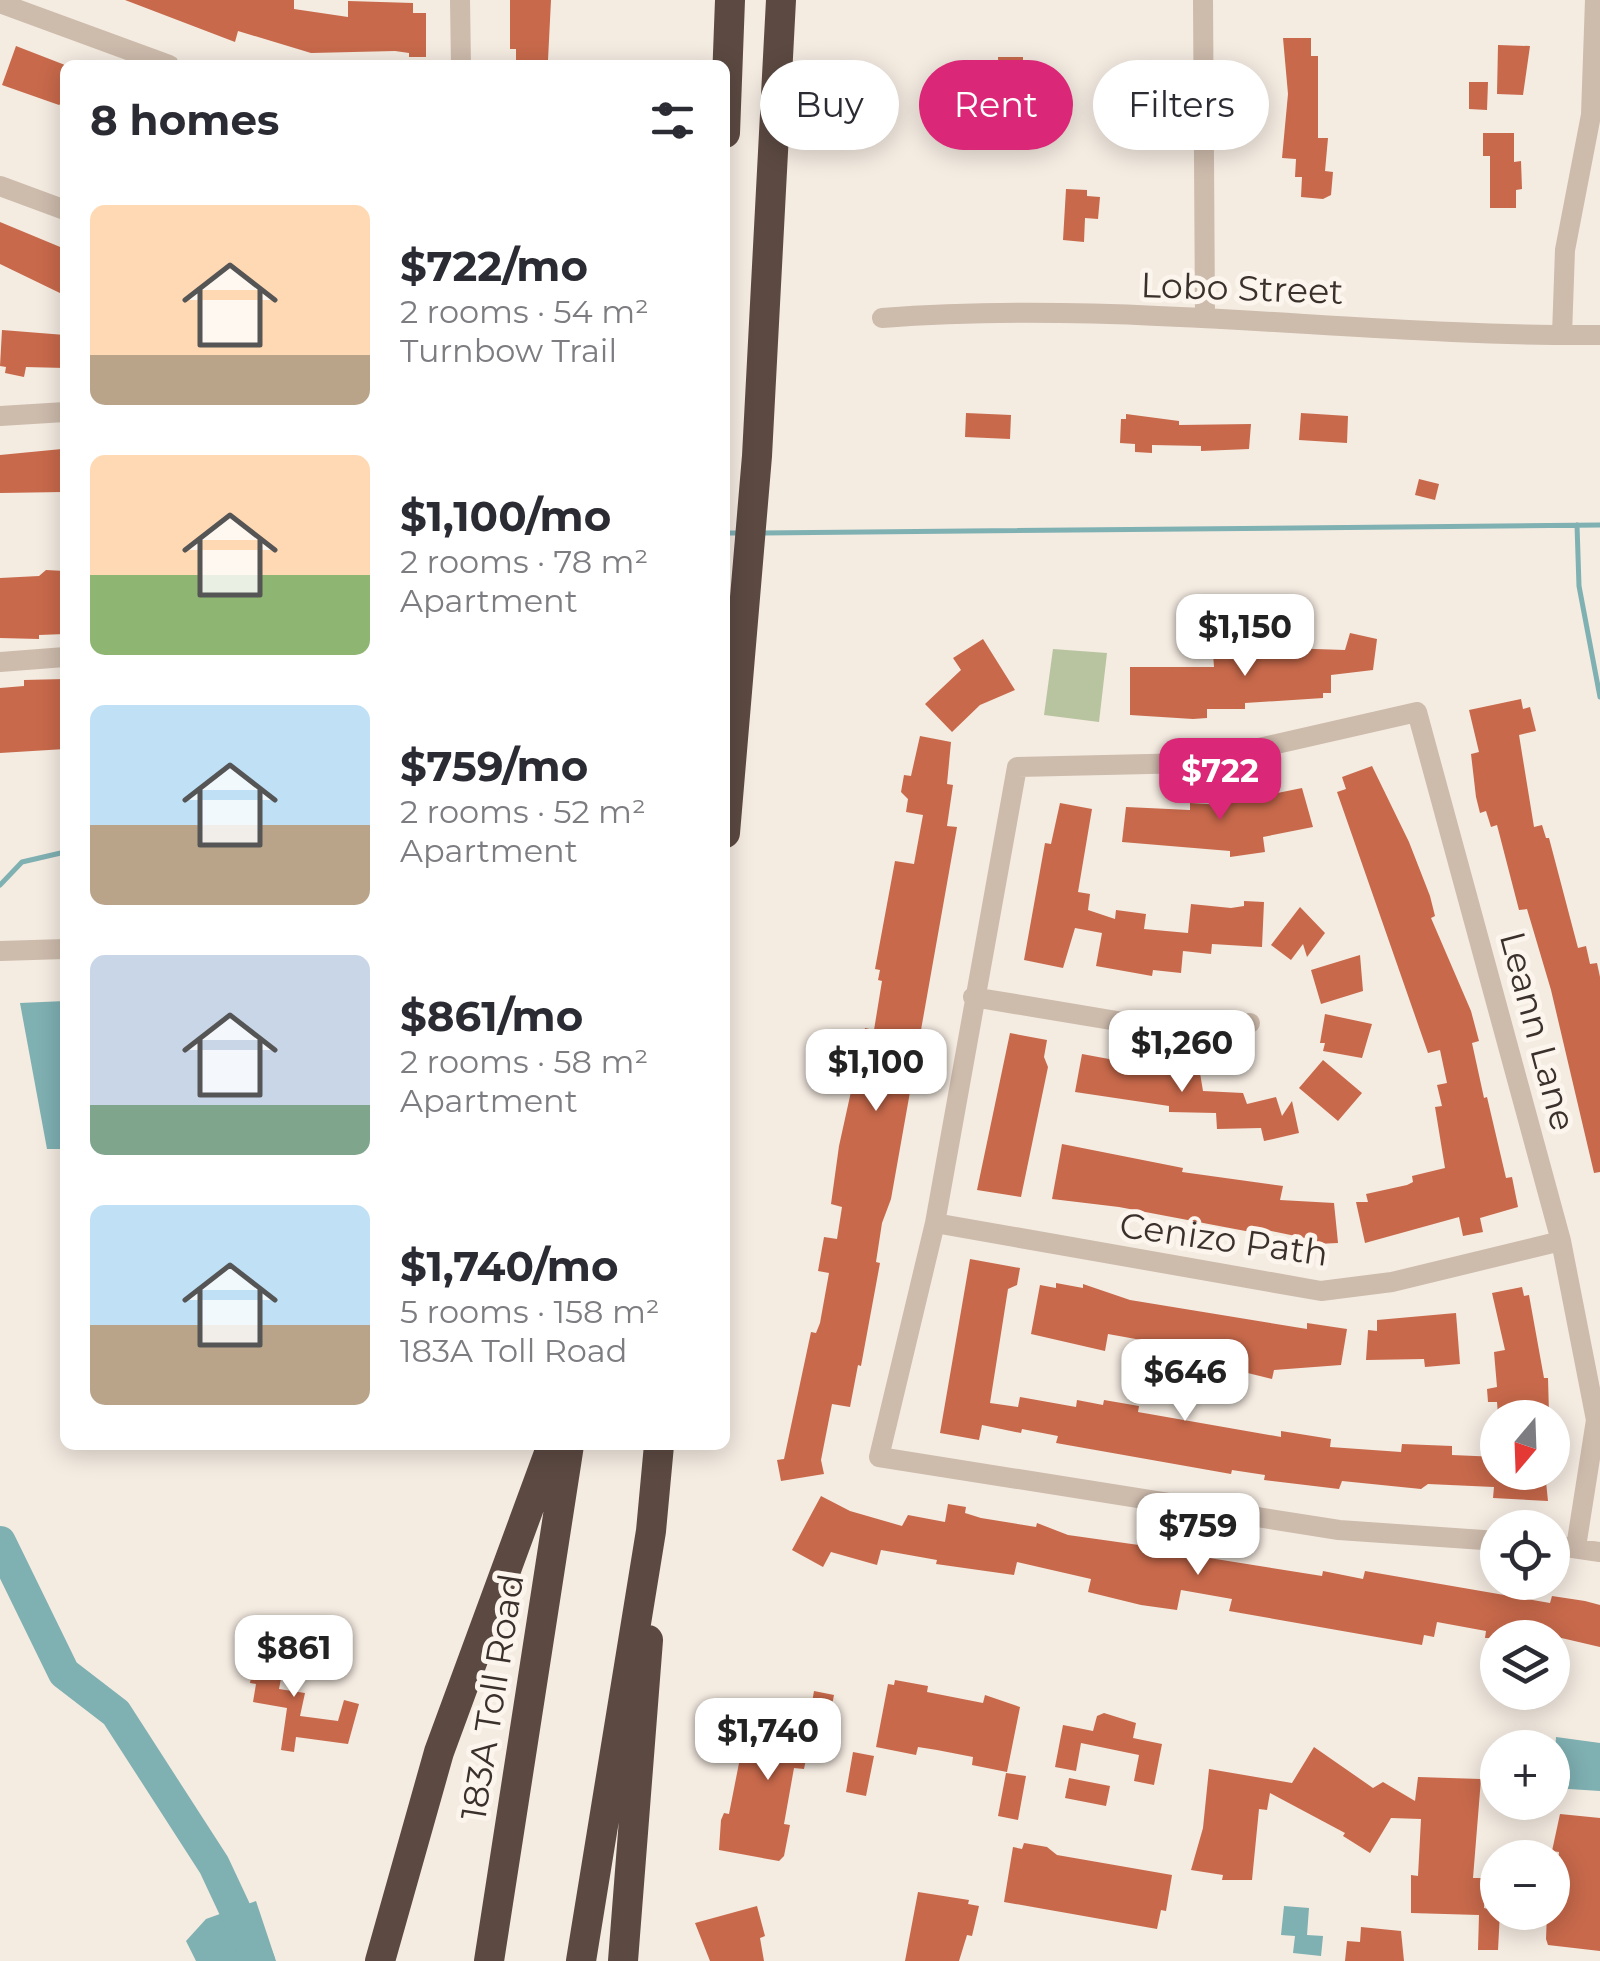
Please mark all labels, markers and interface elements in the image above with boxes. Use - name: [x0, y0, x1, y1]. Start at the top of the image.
- chip: Buy: [760, 60, 899, 150]
- chip: Rent: [919, 60, 1073, 150]
- chip: Filters: [1093, 60, 1269, 150]
- icon: filters: [645, 93, 700, 148]
- text: 8 homes: [90, 94, 279, 146]
- text: $722/mo: [400, 240, 588, 292]
- icon: home: [170, 245, 290, 365]
- street label: Lobo Street: [1140, 263, 1344, 313]
- text: 2 rooms · 54 m²: [400, 292, 649, 331]
- text: Turnbow Trail: [400, 331, 617, 370]
- text: $1,100/mo: [400, 490, 611, 542]
- icon: home: [170, 495, 290, 615]
- text: 2 rooms · 78 m²: [400, 542, 648, 581]
- text: Apartment: [400, 581, 578, 620]
- pin: $1,150: [1164, 594, 1326, 679]
- text: $1,150: [1198, 607, 1292, 646]
- pin: $722: [1161, 738, 1279, 823]
- text: $759/mo: [400, 740, 588, 792]
- icon: home: [170, 745, 290, 865]
- text: $722: [1181, 751, 1259, 790]
- text: 2 rooms · 52 m²: [400, 792, 646, 831]
- text: Apartment: [400, 831, 578, 870]
- street label: Leann Lane: [1491, 927, 1585, 1135]
- text: $861/mo: [400, 990, 583, 1042]
- icon: home: [170, 995, 290, 1115]
- pin: $1,260: [1101, 1010, 1263, 1095]
- text: $1,260: [1131, 1023, 1233, 1062]
- pin: $1,100: [795, 1029, 957, 1114]
- text: 2 rooms · 58 m²: [400, 1042, 648, 1081]
- text: $1,100: [828, 1042, 924, 1081]
- text: Apartment: [400, 1081, 578, 1120]
- street label: Cenizo Path: [1117, 1203, 1331, 1275]
- text: $1,740/mo: [400, 1240, 619, 1292]
- icon: home: [170, 1245, 290, 1365]
- text: 5 rooms · 158 m²: [400, 1292, 660, 1331]
- text: 183A Toll Road: [400, 1331, 627, 1370]
- pin: $646: [1126, 1339, 1244, 1424]
- text: $646: [1143, 1352, 1227, 1391]
- north arrow: [1480, 1400, 1570, 1490]
- map controls: [1480, 1400, 1570, 1930]
- pin: $759: [1139, 1493, 1257, 1578]
- text: $759: [1159, 1506, 1237, 1545]
- button: locate: [1480, 1510, 1570, 1600]
- street label: 183A Toll Road: [451, 1571, 533, 1823]
- pin: $861: [235, 1615, 353, 1700]
- button: layers: [1480, 1620, 1570, 1710]
- text: $861: [257, 1628, 331, 1667]
- pin: $1,740: [687, 1698, 849, 1783]
- text: $1,740: [717, 1711, 819, 1750]
- button: +: [1480, 1730, 1570, 1820]
- button: −: [1480, 1840, 1570, 1930]

